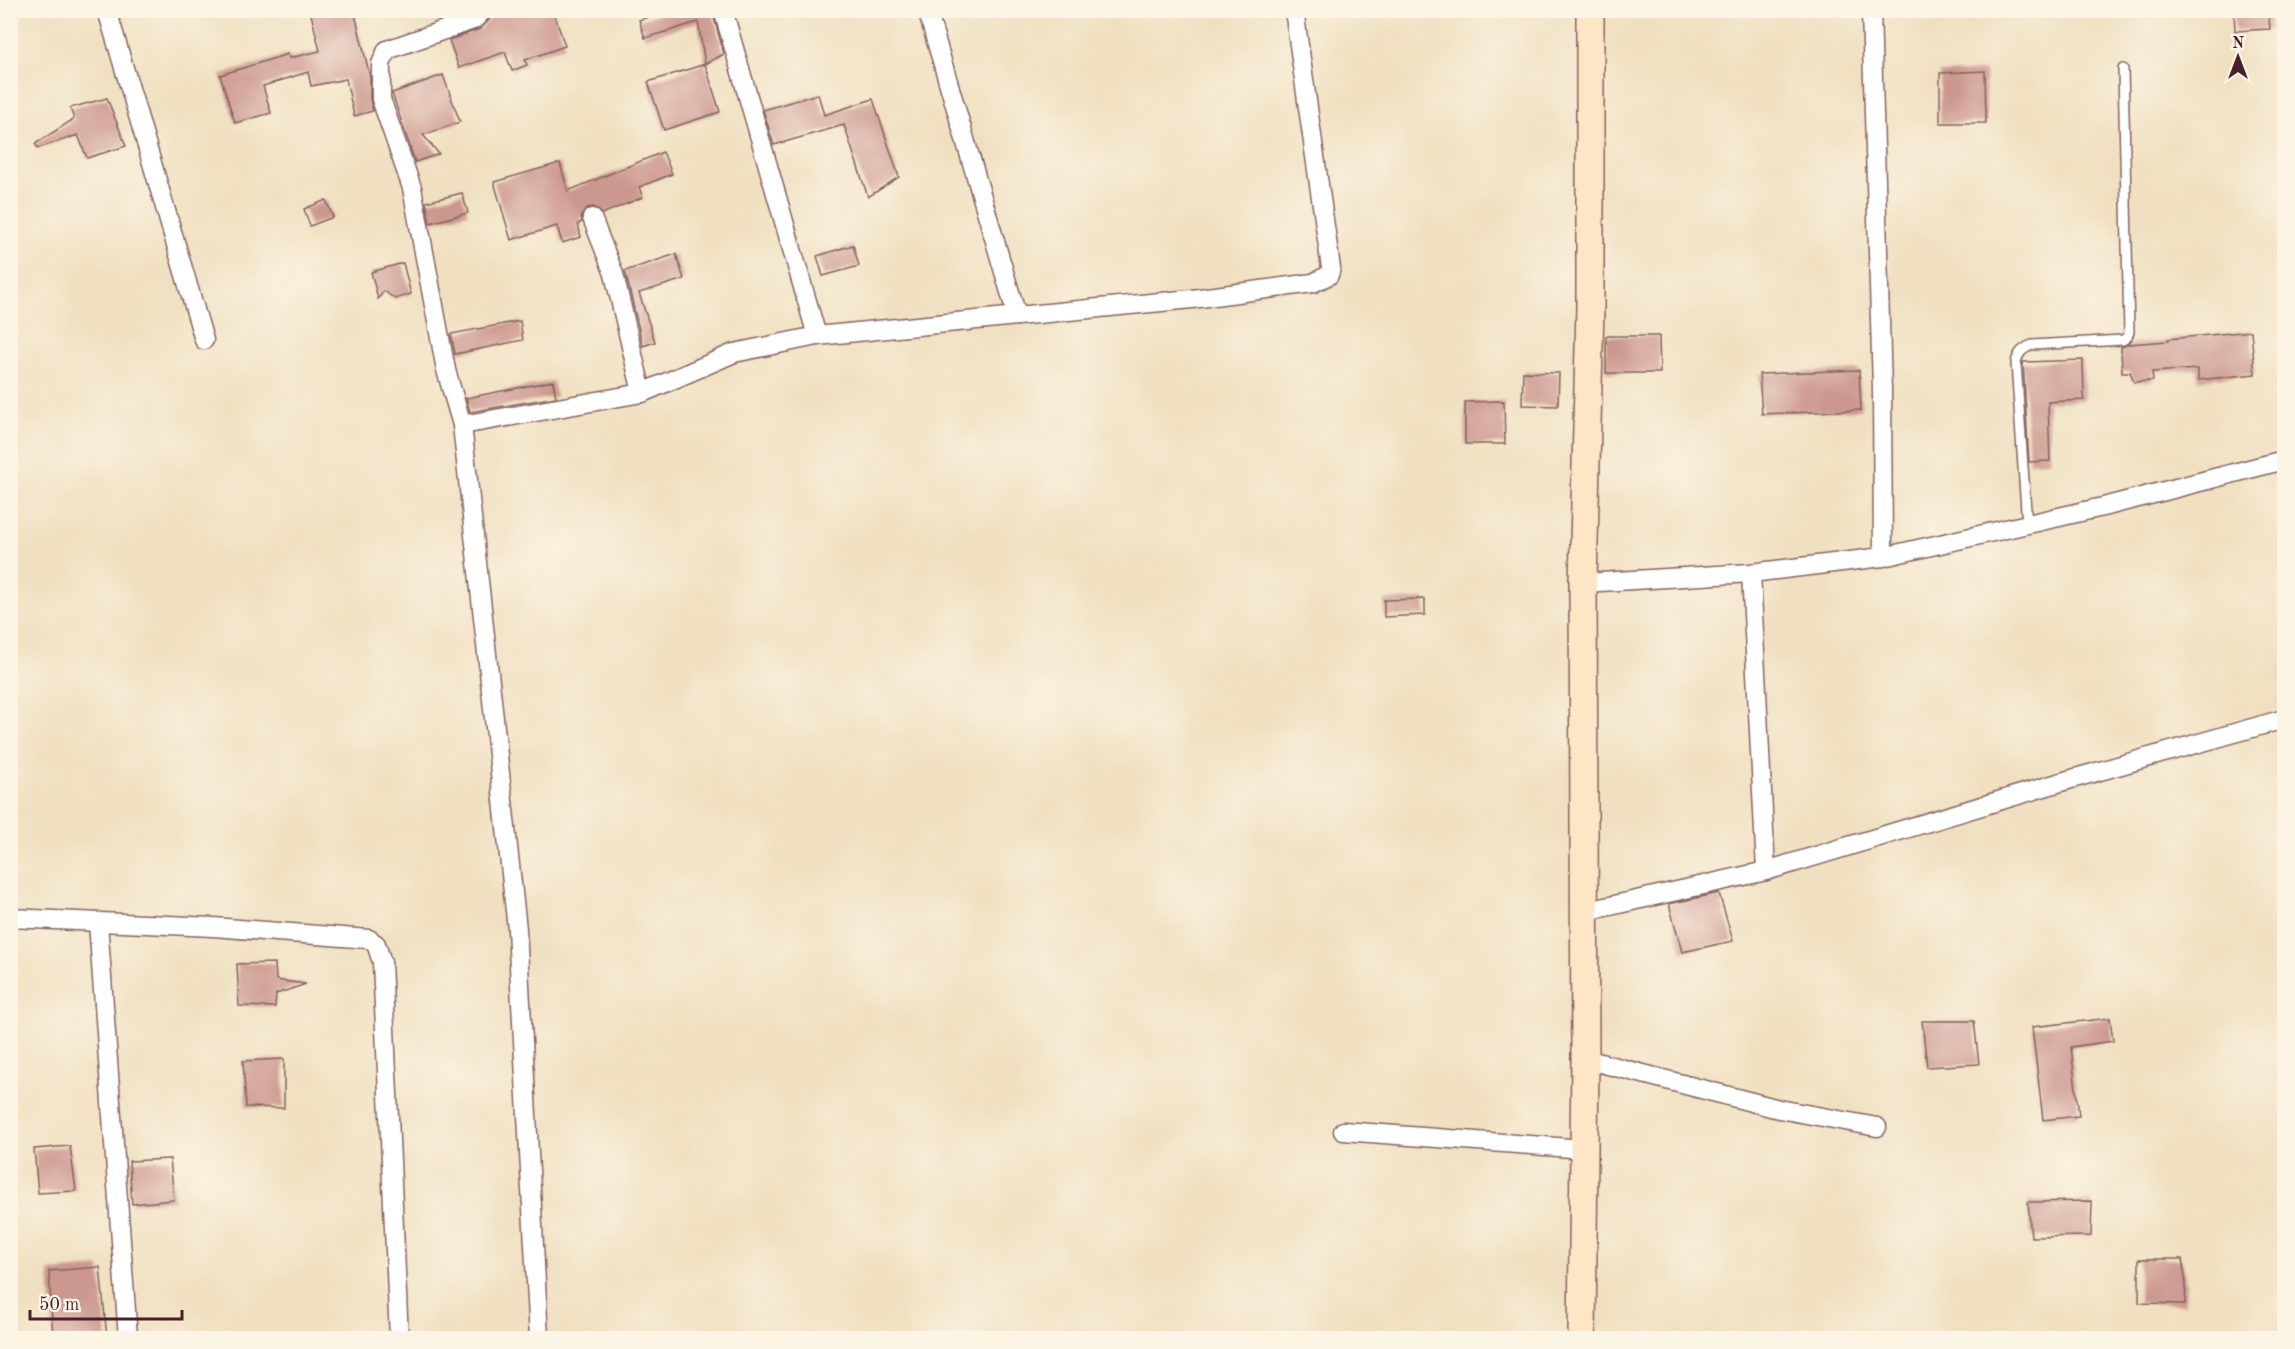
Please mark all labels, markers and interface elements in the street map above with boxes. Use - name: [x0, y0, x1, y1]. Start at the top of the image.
- north arrow: [2208, 27, 2268, 87]
- text: N: [2232, 36, 2245, 52]
- scale bar: [30, 1283, 182, 1321]
- text: 50 m: [39, 1296, 79, 1314]

